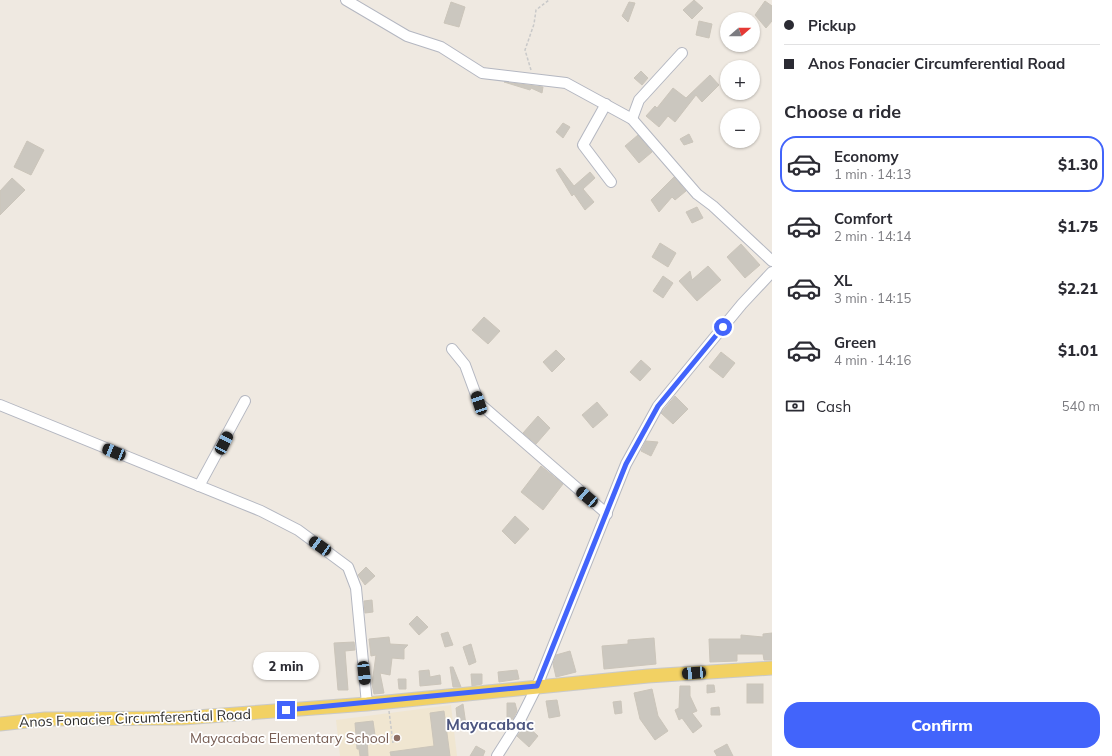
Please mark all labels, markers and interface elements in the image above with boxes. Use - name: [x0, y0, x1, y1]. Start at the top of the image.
- north arrow: [720, 12, 760, 52]
- map controls: [720, 12, 760, 148]
- text: Pickup: [808, 16, 856, 35]
- text: Anos Fonacier Circumferential Road: [808, 54, 1065, 73]
- button: +: [720, 60, 760, 100]
- text: Choose a ride: [784, 100, 901, 123]
- button: −: [720, 108, 760, 148]
- icon: car: [786, 146, 822, 182]
- text: Economy: [834, 147, 899, 166]
- text: $1.30: [1058, 155, 1098, 174]
- text: 1 min · 14:13: [834, 166, 911, 182]
- icon: car: [786, 208, 822, 244]
- text: Comfort: [834, 209, 892, 228]
- text: $1.75: [1058, 217, 1098, 236]
- text: 2 min · 14:14: [834, 228, 911, 244]
- icon: car: [786, 270, 822, 306]
- text: XL: [834, 271, 852, 290]
- text: $2.21: [1058, 279, 1098, 298]
- text: 3 min · 14:15: [834, 290, 911, 306]
- route start: [714, 318, 732, 336]
- icon: car: [786, 332, 822, 368]
- text: Green: [834, 333, 876, 352]
- text: $1.01: [1058, 341, 1098, 360]
- text: 4 min · 14:16: [834, 352, 911, 368]
- car: [470, 390, 488, 416]
- icon: cash: [784, 395, 806, 417]
- text: Cash: [816, 397, 851, 416]
- text: 540 m: [1062, 398, 1100, 414]
- car: [213, 430, 235, 456]
- car: [101, 442, 127, 462]
- car: [574, 485, 600, 509]
- car: [307, 534, 333, 558]
- callout: 2 min: [253, 652, 319, 680]
- text: 2 min: [269, 658, 303, 674]
- car: [357, 660, 371, 686]
- car: [682, 666, 706, 680]
- route end: [277, 701, 295, 719]
- button: Confirm: [784, 702, 1100, 748]
- street label: Anos Fonacier Circumferential Road: [19, 705, 251, 731]
- district label: Mayacabac: [446, 714, 534, 734]
- place label: Mayacabac Elementary School: [190, 729, 389, 747]
- marker: Mayacabac Elementary School: [392, 733, 402, 743]

